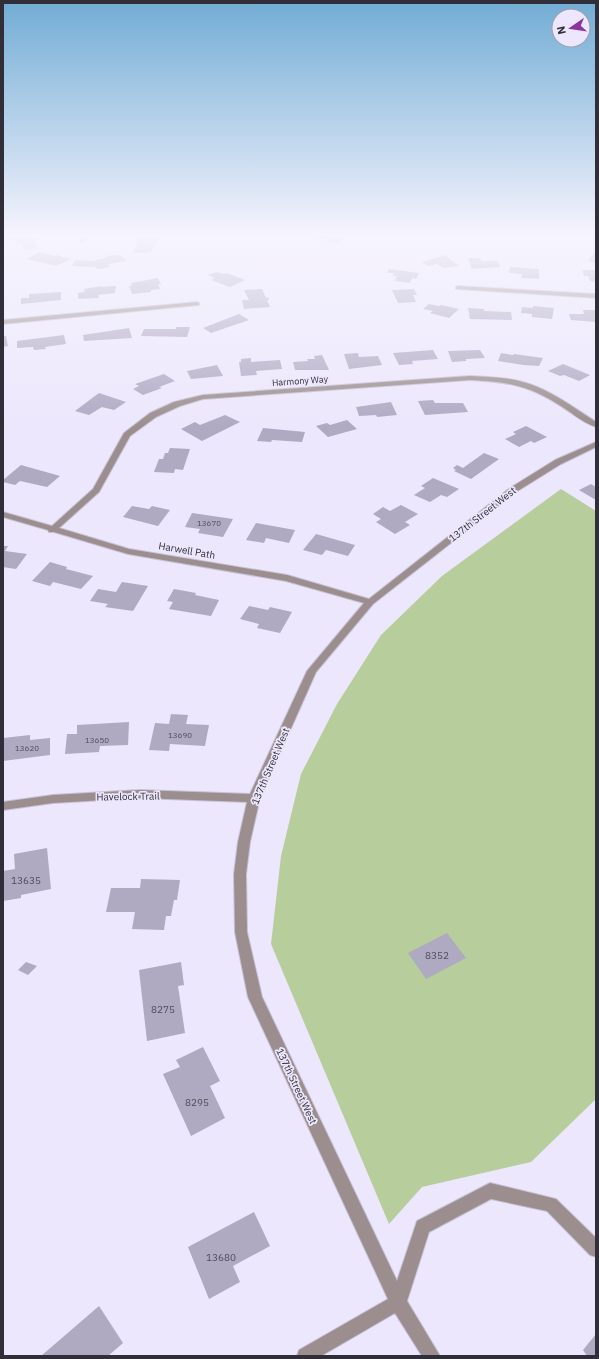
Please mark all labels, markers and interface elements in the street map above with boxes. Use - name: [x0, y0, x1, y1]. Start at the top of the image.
- north arrow: [551, 8, 591, 48]
- text: N: [554, 25, 569, 36]
- street label: Harmony Way: [272, 373, 329, 388]
- street label: 137th Street West: [446, 484, 519, 545]
- house number: 13670: [197, 518, 221, 528]
- street label: Harwell Path: [157, 539, 216, 562]
- street label: 137th Street West: [248, 726, 293, 806]
- house number: 13690: [168, 730, 192, 740]
- house number: 13650: [85, 735, 109, 745]
- house number: 13620: [15, 743, 39, 753]
- street label: Havelock Trail: [96, 789, 160, 804]
- house number: 13635: [11, 874, 41, 887]
- house number: 8352: [425, 949, 449, 962]
- house number: 8275: [151, 1003, 175, 1016]
- street label: 137th Street West: [273, 1046, 320, 1127]
- house number: 8295: [185, 1096, 209, 1109]
- house number: 13680: [206, 1251, 236, 1264]

